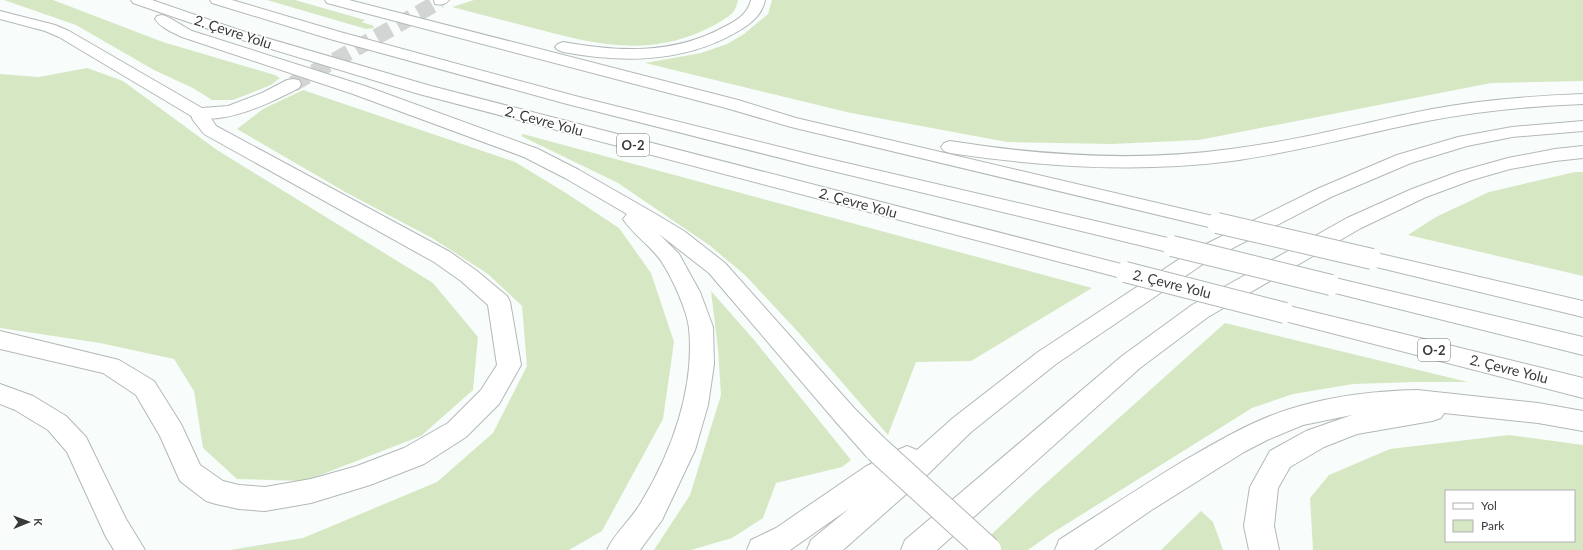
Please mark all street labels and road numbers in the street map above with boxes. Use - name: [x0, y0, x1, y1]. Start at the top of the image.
- street label: 2. Çevre Yolu: [192, 11, 274, 52]
- street label: 2. Çevre Yolu: [503, 102, 585, 139]
- road number: O-2: [617, 134, 649, 156]
- street label: 2. Çevre Yolu: [817, 184, 899, 221]
- street label: 2. Çevre Yolu: [1131, 266, 1213, 301]
- road number: O-2: [1418, 339, 1450, 361]
- street label: 2. Çevre Yolu: [1468, 351, 1550, 386]

